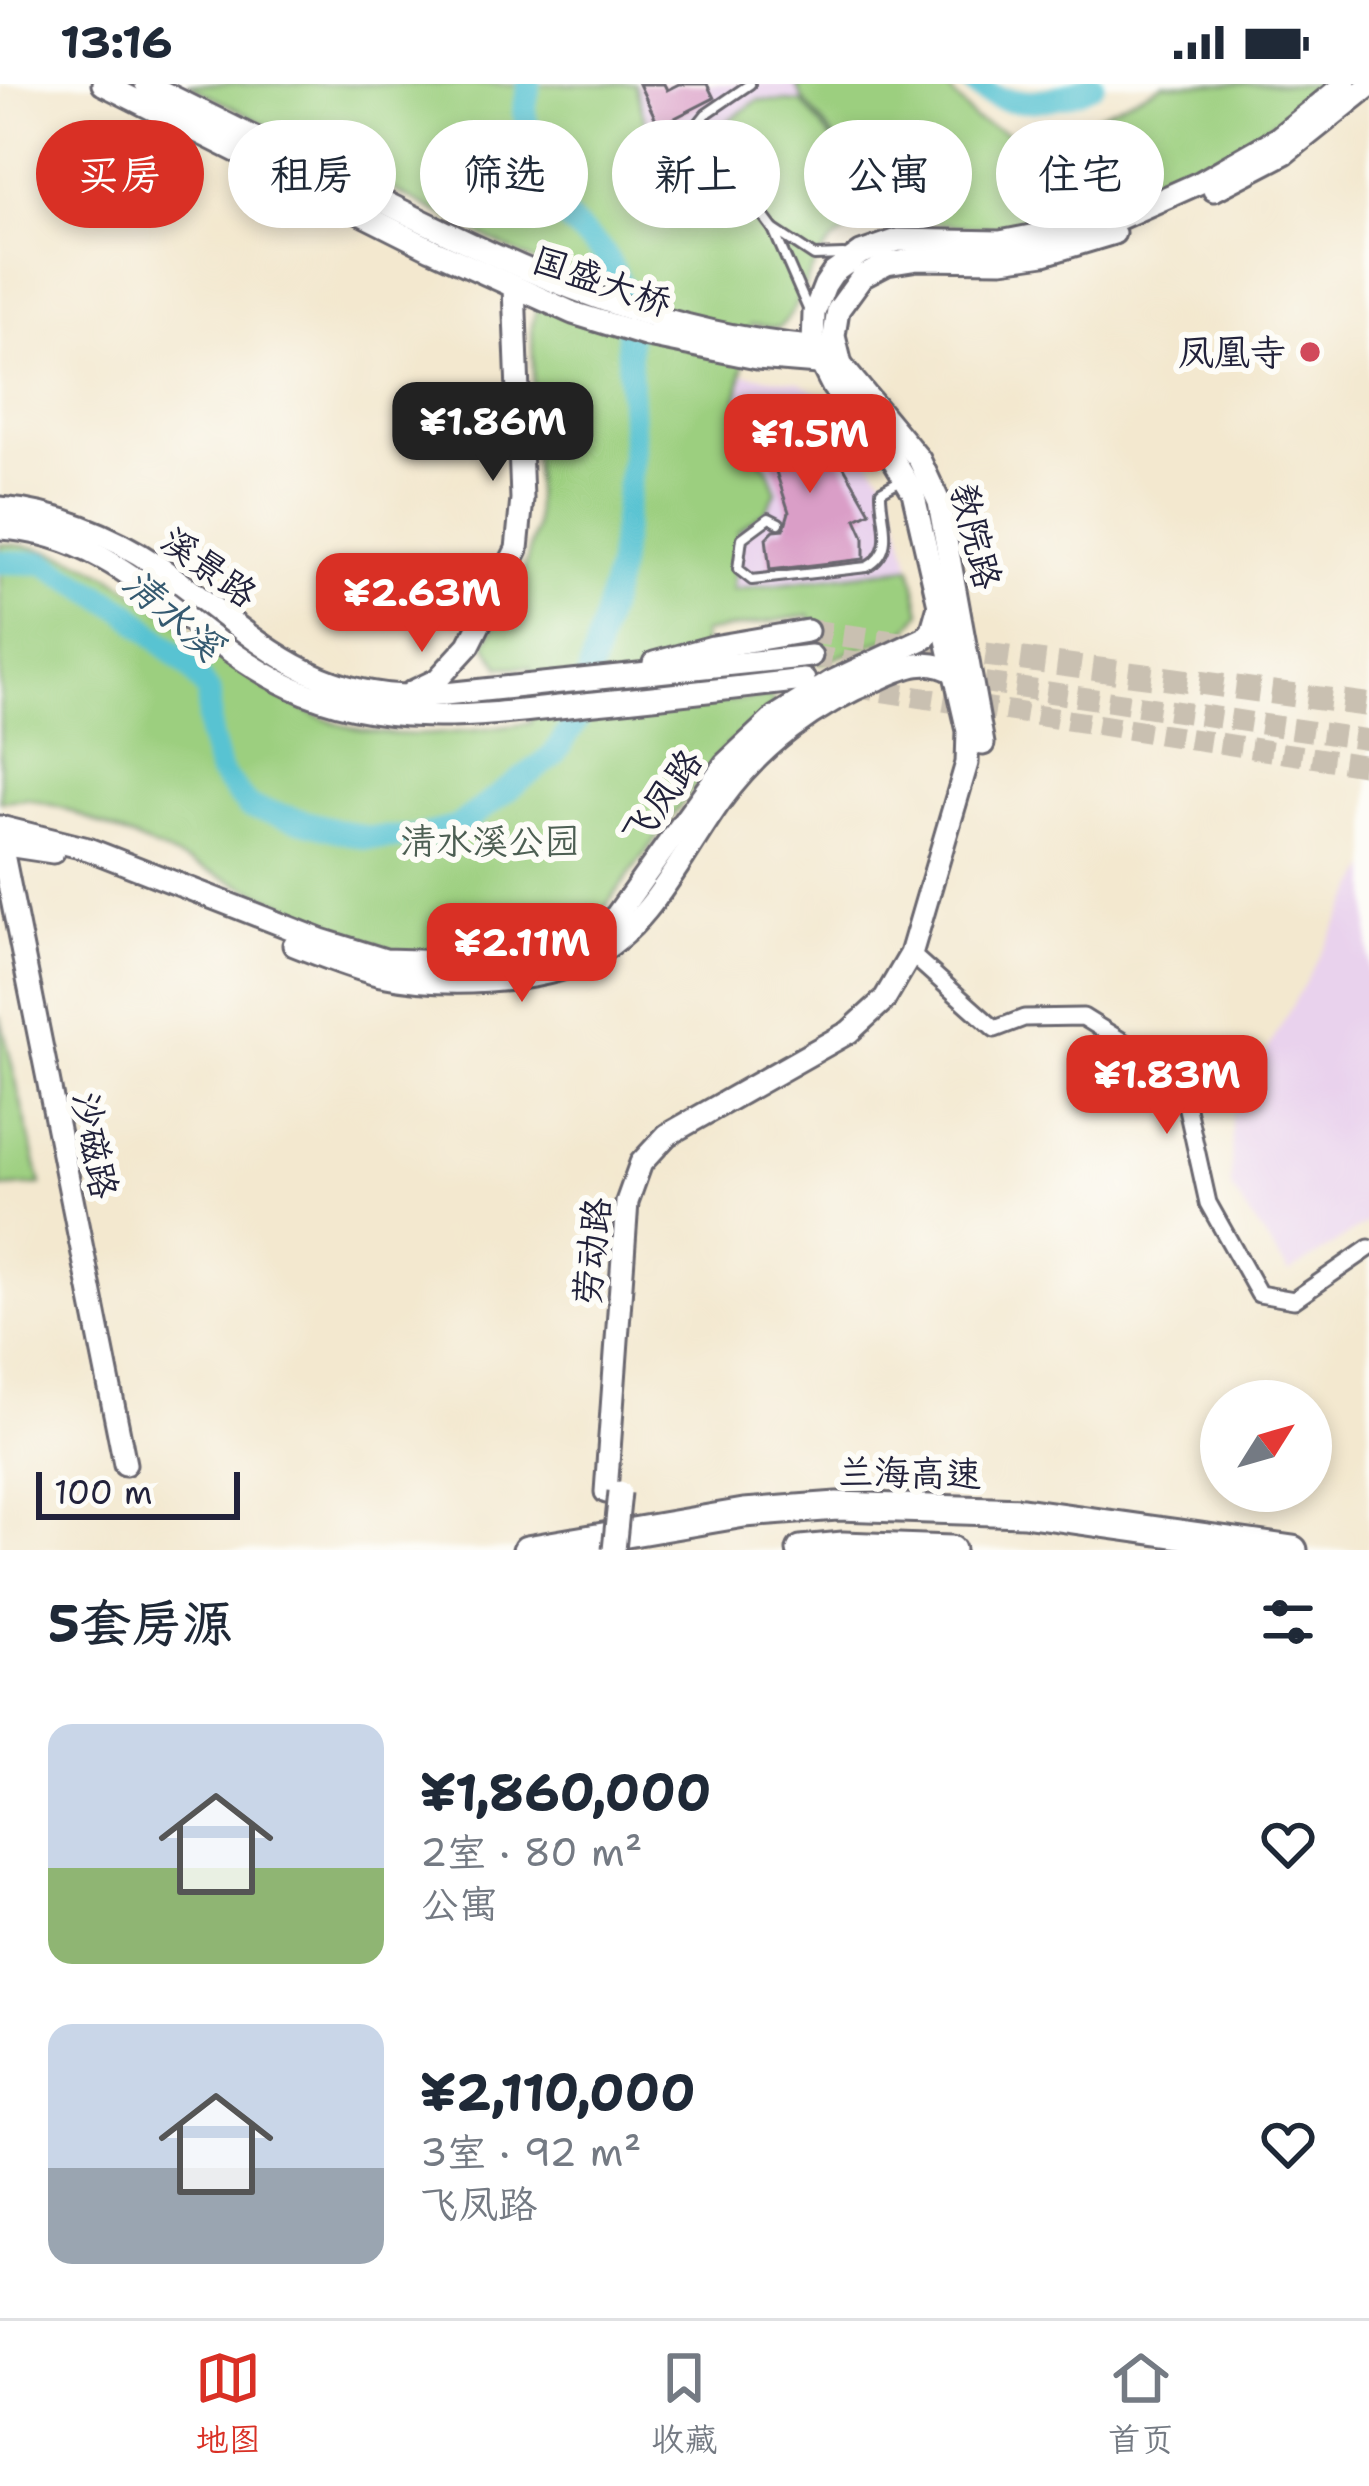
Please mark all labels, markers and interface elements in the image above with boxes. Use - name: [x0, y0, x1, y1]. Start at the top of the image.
- text: 13:16: [60, 12, 173, 72]
- chip: 买房: [36, 120, 204, 228]
- chip: 租房: [228, 120, 396, 228]
- chip: 筛选: [420, 120, 588, 228]
- chip: 新上: [612, 120, 780, 228]
- chip: 公寓: [804, 120, 972, 228]
- chip: 住宅: [996, 120, 1164, 228]
- street label: 国盛大桥: [526, 234, 678, 328]
- place label: 凤凰寺: [1178, 328, 1286, 377]
- marker: 凤凰寺: [1297, 339, 1323, 365]
- pin: ¥1.86M: [395, 382, 591, 484]
- pin: ¥1.5M: [726, 394, 894, 496]
- text: ¥1.86M: [419, 395, 567, 447]
- text: ¥1.5M: [751, 407, 869, 459]
- street label: 教院路: [939, 478, 1013, 594]
- street label: 溪景路: [151, 515, 267, 619]
- pin: ¥2.63M: [324, 553, 520, 655]
- water label: 清水溪: [112, 556, 236, 673]
- text: ¥2.63M: [343, 566, 501, 618]
- street label: 飞凤路: [610, 739, 714, 855]
- park label: 清水溪公园: [400, 817, 580, 866]
- pin: ¥2.11M: [424, 903, 620, 1005]
- text: ¥2.11M: [454, 916, 590, 968]
- pin: ¥1.83M: [1069, 1035, 1265, 1137]
- text: ¥1.83M: [1093, 1048, 1241, 1100]
- street label: 沙磁路: [61, 1087, 129, 1203]
- street label: 劳动路: [562, 1195, 622, 1307]
- north arrow: [1200, 1380, 1332, 1512]
- map controls: [1200, 1380, 1332, 1512]
- street label: 兰海高速: [838, 1447, 982, 1499]
- scale bar: [36, 1466, 240, 1519]
- text: 100 m: [54, 1470, 153, 1515]
- text: 5套房源: [48, 1589, 233, 1657]
- icon: filters: [1255, 1589, 1321, 1655]
- text: ¥1,860,000: [420, 1758, 712, 1826]
- icon: home: [144, 1772, 288, 1916]
- icon: heart: [1255, 1811, 1321, 1877]
- text: 2室 · 80 m²: [420, 1826, 643, 1878]
- text: 公寓: [420, 1878, 498, 1930]
- text: ¥2,110,000: [420, 2058, 696, 2126]
- icon: home: [144, 2072, 288, 2216]
- icon: heart: [1255, 2111, 1321, 2177]
- text: 3室 · 92 m²: [420, 2126, 641, 2178]
- text: 飞凤路: [420, 2178, 537, 2230]
- tab: 地图: [195, 2345, 261, 2462]
- tab: 收藏: [651, 2345, 717, 2462]
- tab: 首页: [1108, 2345, 1174, 2462]

